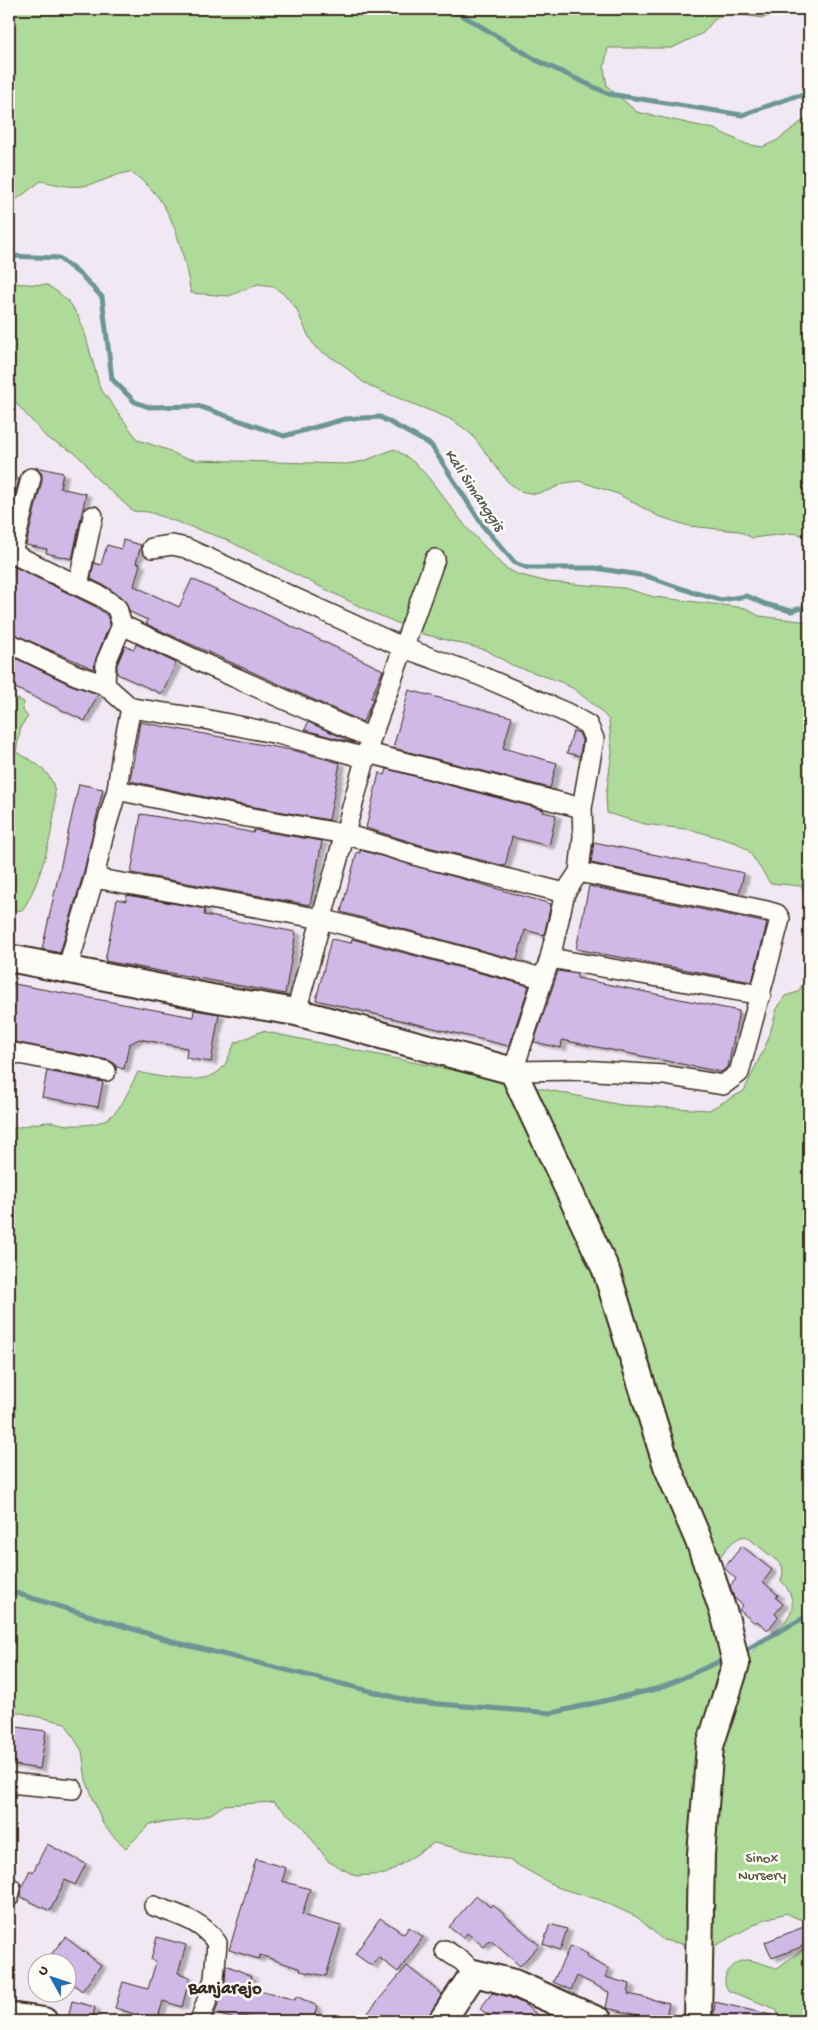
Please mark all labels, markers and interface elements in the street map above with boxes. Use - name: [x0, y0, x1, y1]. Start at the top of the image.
- water label: Kali Simanggis: [439, 446, 509, 537]
- park label: Sinox Nursery: [738, 1850, 787, 1885]
- north arrow: [28, 1952, 78, 2002]
- text: U: [35, 1963, 53, 1980]
- district label: Banjarejo: [187, 1979, 262, 2000]

